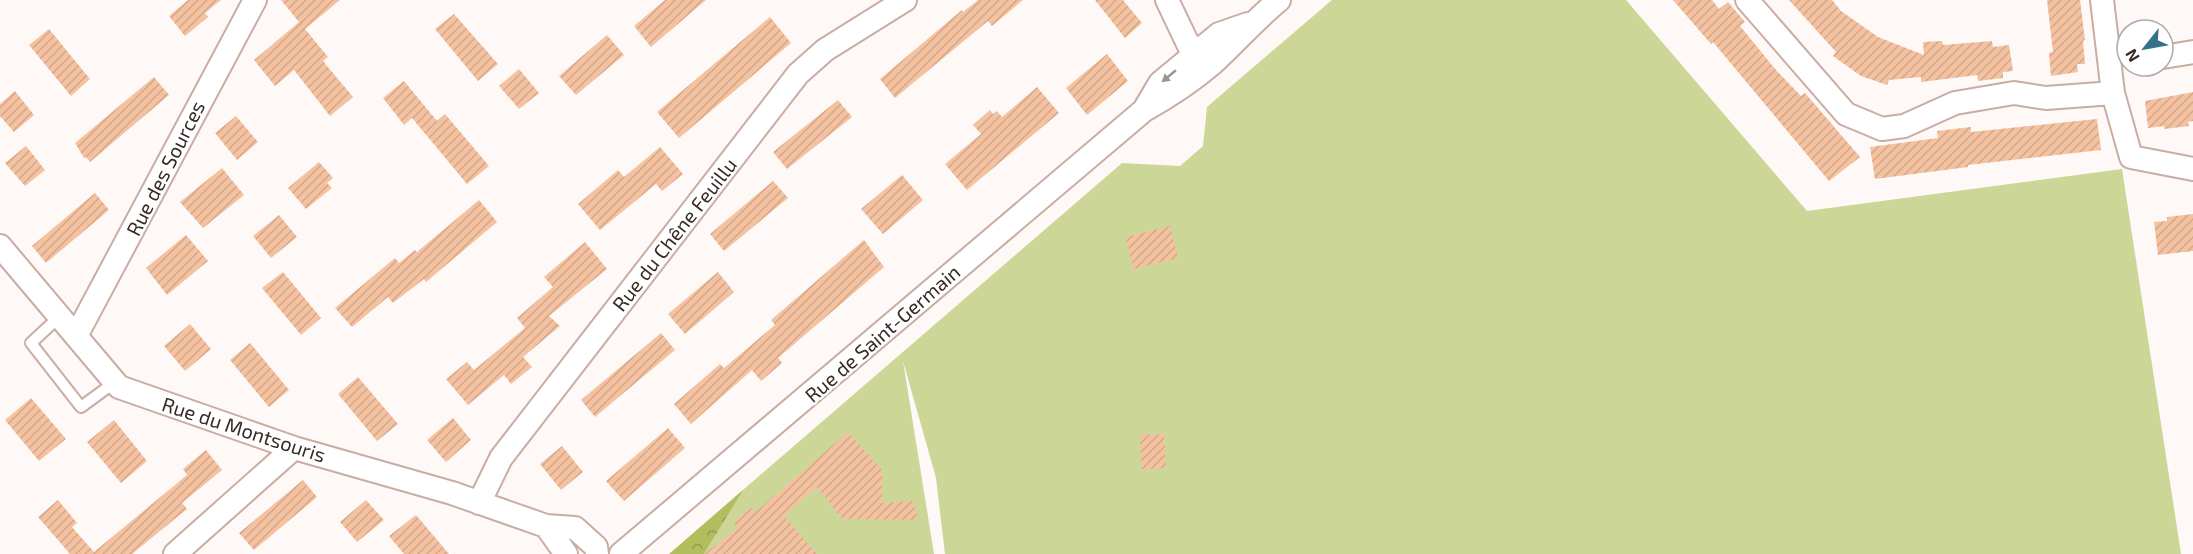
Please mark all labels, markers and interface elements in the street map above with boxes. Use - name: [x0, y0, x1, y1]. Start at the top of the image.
- north arrow: [2115, 18, 2175, 78]
- text: N: [2121, 46, 2143, 66]
- one-way arrow: [1161, 69, 1177, 82]
- street label: Rue des Sources: [121, 97, 209, 239]
- street label: Rue du Chêne Feuillu: [607, 153, 741, 315]
- street label: Rue de Saint-Germain: [800, 259, 964, 407]
- street label: Rue du Montsouris: [159, 391, 329, 467]

